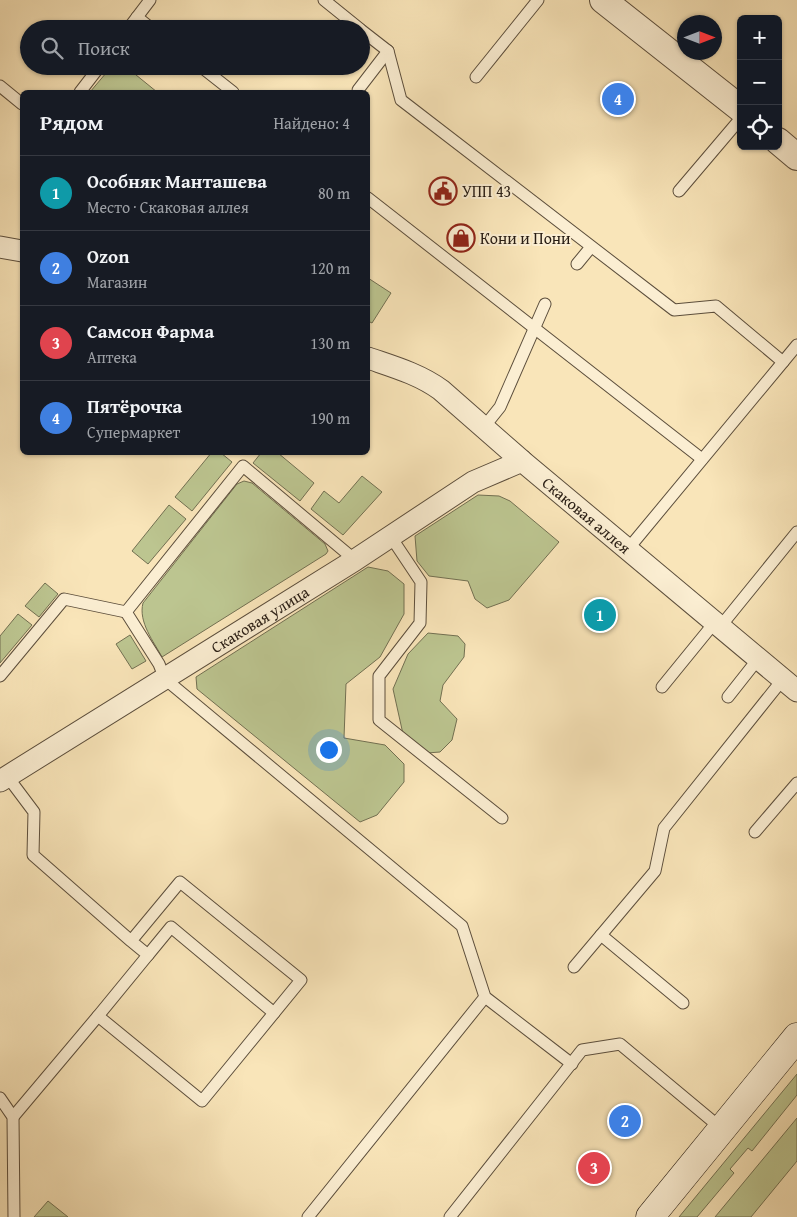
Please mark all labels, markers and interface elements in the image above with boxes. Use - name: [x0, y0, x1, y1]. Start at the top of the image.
- north arrow: [677, 15, 722, 60]
- map controls: [737, 15, 782, 150]
- button: +: [737, 15, 782, 60]
- search box: [20, 20, 370, 75]
- icon: search: [38, 34, 66, 62]
- text: Поиск: [78, 34, 130, 62]
- button: −: [737, 60, 782, 105]
- pin: 4: [602, 80, 634, 118]
- button: locate: [737, 105, 782, 150]
- text: Рядом: [40, 107, 103, 138]
- text: Найдено: 4: [273, 111, 350, 135]
- text: Особняк Манташева: [87, 167, 267, 195]
- public building icon: УПП 43: [428, 176, 458, 206]
- place label: УПП 43: [462, 179, 511, 203]
- text: 1: [52, 181, 60, 205]
- text: 80 m: [318, 181, 350, 205]
- text: Место · Скаковая аллея: [87, 195, 249, 219]
- shop icon: Кони и Пони: [446, 223, 476, 253]
- place label: Кони и Пони: [480, 226, 571, 250]
- text: Ozon: [87, 242, 129, 270]
- text: 2: [52, 256, 60, 280]
- text: 120 m: [310, 256, 350, 280]
- text: Магазин: [87, 270, 147, 294]
- text: Самсон Фарма: [87, 317, 214, 345]
- text: 3: [52, 331, 60, 355]
- text: 130 m: [310, 331, 350, 355]
- text: Аптека: [87, 345, 137, 369]
- text: Пятёрочка: [87, 392, 182, 420]
- text: 4: [52, 406, 60, 430]
- text: 190 m: [310, 406, 350, 430]
- text: Супермаркет: [87, 420, 180, 444]
- street label: Скаковая аллея: [537, 471, 636, 559]
- street label: Скаковая улица: [206, 579, 314, 659]
- pin: 1: [584, 596, 616, 634]
- your location: [316, 737, 342, 763]
- pin: 2: [609, 1102, 641, 1140]
- pin: 3: [578, 1149, 610, 1187]

